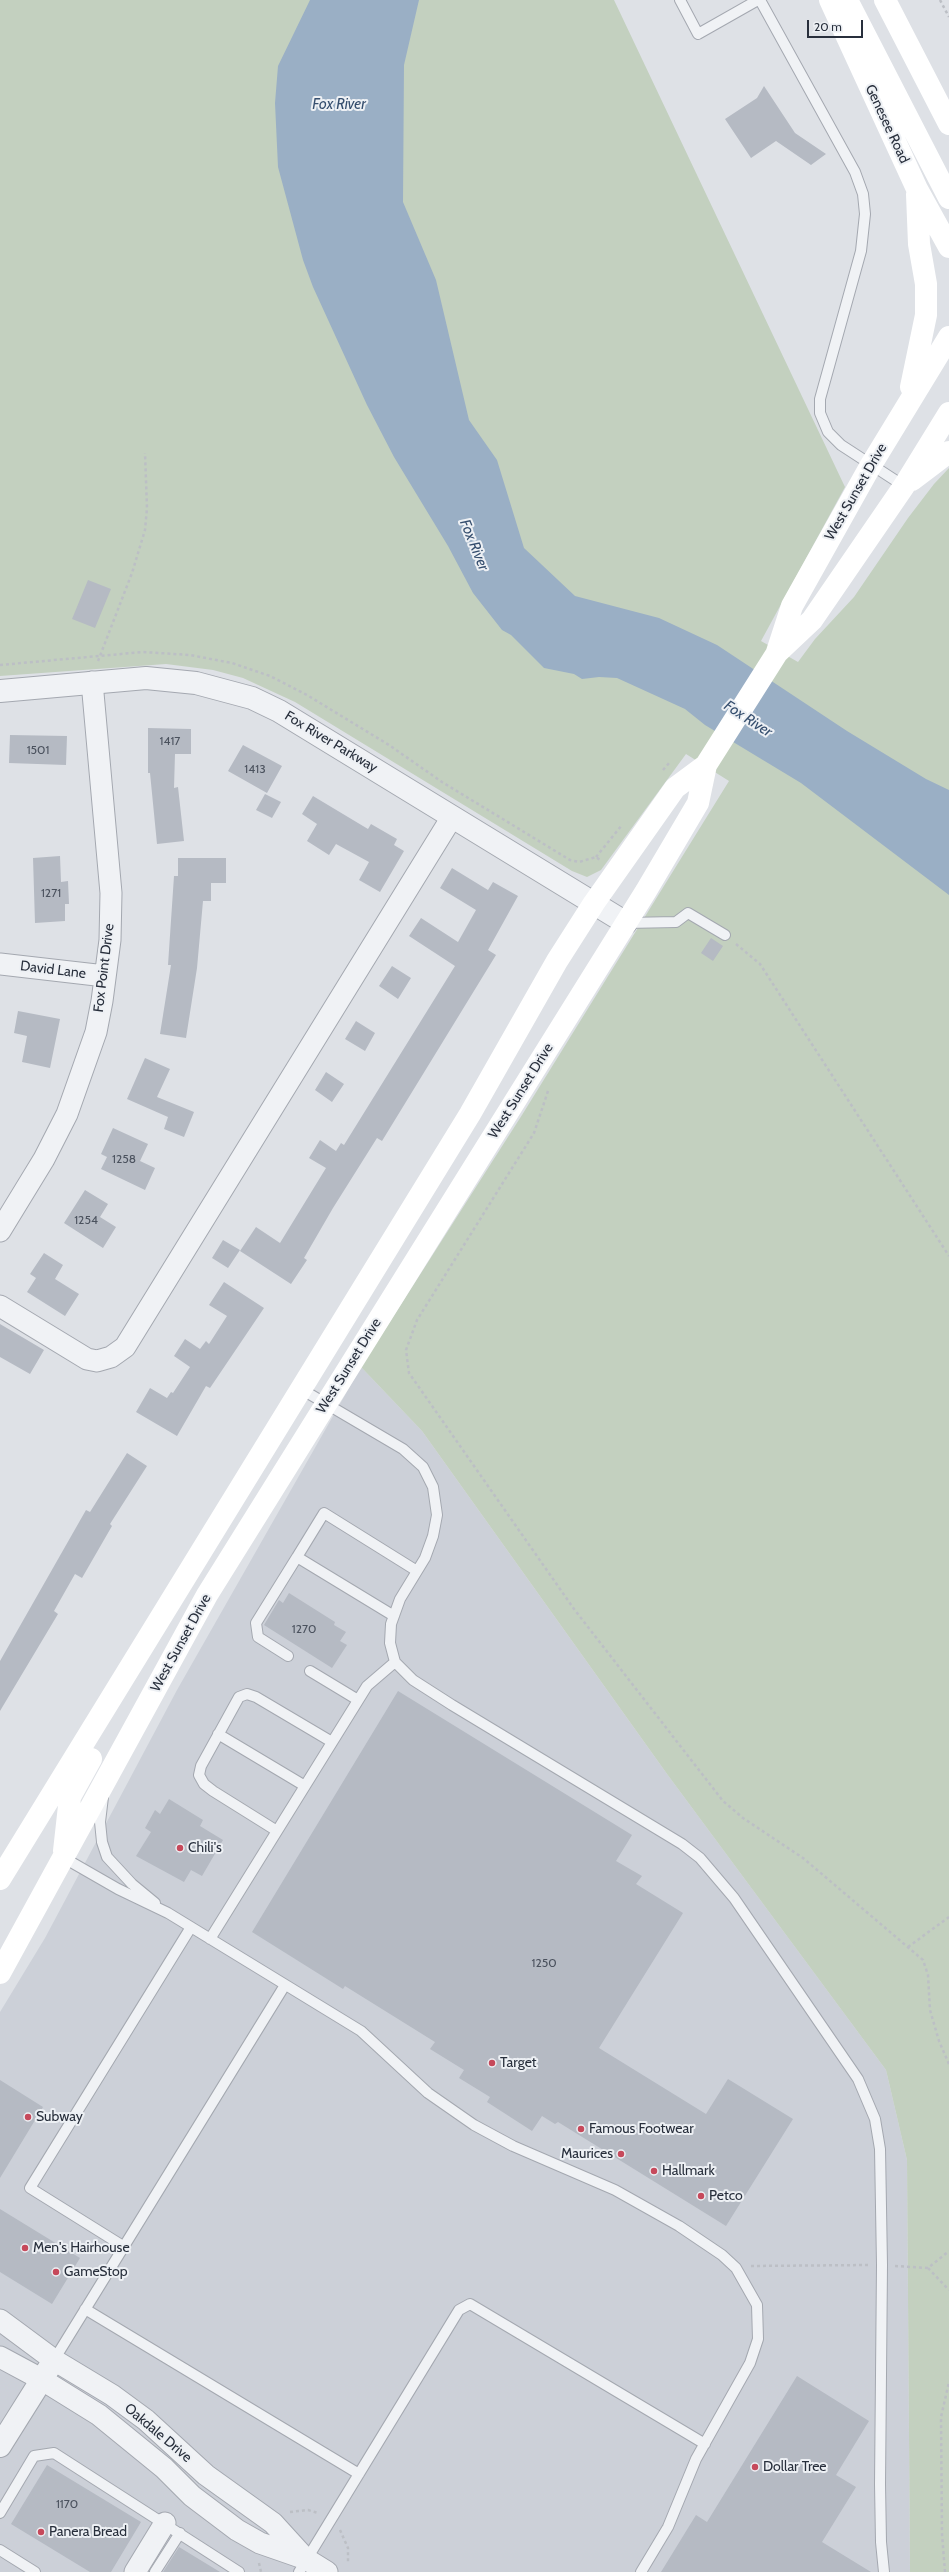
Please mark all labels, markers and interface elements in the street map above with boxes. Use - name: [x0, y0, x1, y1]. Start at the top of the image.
- scale bar: [809, 12, 865, 38]
- text: 20 m: [814, 19, 842, 34]
- street label: Genesee Road: [861, 82, 913, 166]
- water label: Fox River: [312, 96, 366, 114]
- street label: West Sunset Drive: [821, 441, 891, 543]
- water label: Fox River: [456, 517, 492, 573]
- water label: Fox River: [721, 697, 775, 741]
- street label: Fox River Parkway: [281, 708, 381, 776]
- house number: 1417: [160, 734, 180, 748]
- house number: 1501: [27, 743, 49, 757]
- house number: 1413: [244, 762, 266, 776]
- house number: 1271: [41, 886, 61, 900]
- street label: Fox Point Drive: [90, 923, 118, 1013]
- street label: David Lane: [19, 958, 87, 982]
- street label: West Sunset Drive: [485, 1040, 557, 1142]
- house number: 1258: [112, 1152, 136, 1166]
- house number: 1254: [74, 1213, 98, 1227]
- street label: West Sunset Drive: [313, 1315, 385, 1417]
- street label: West Sunset Drive: [147, 1591, 215, 1695]
- house number: 1270: [292, 1622, 316, 1636]
- place label: Chili's: [188, 1840, 222, 1856]
- marker: Chili's: [175, 1843, 185, 1853]
- house number: 1250: [531, 1956, 557, 1970]
- place label: Target: [500, 2055, 537, 2071]
- marker: Target: [487, 2058, 497, 2068]
- place label: Subway: [36, 2109, 83, 2125]
- marker: Subway: [23, 2112, 33, 2122]
- place label: Famous Footwear: [589, 2121, 694, 2137]
- marker: Famous Footwear: [576, 2124, 586, 2134]
- place label: Maurices: [561, 2146, 613, 2162]
- marker: Maurices: [616, 2149, 626, 2159]
- place label: Hallmark: [662, 2163, 715, 2179]
- marker: Hallmark: [649, 2166, 659, 2176]
- place label: Petco: [709, 2188, 743, 2204]
- marker: Petco: [696, 2191, 706, 2201]
- place label: Men's Hairhouse: [33, 2240, 130, 2256]
- marker: Men's Hairhouse: [20, 2243, 30, 2253]
- place label: GameStop: [64, 2264, 127, 2280]
- marker: GameStop: [51, 2267, 61, 2277]
- street label: Oakdale Drive: [121, 2400, 195, 2466]
- place label: Dollar Tree: [763, 2459, 827, 2475]
- marker: Dollar Tree: [750, 2462, 760, 2472]
- house number: 1170: [56, 2497, 78, 2511]
- place label: Panera Bread: [49, 2524, 127, 2540]
- marker: Panera Bread: [36, 2527, 46, 2537]

